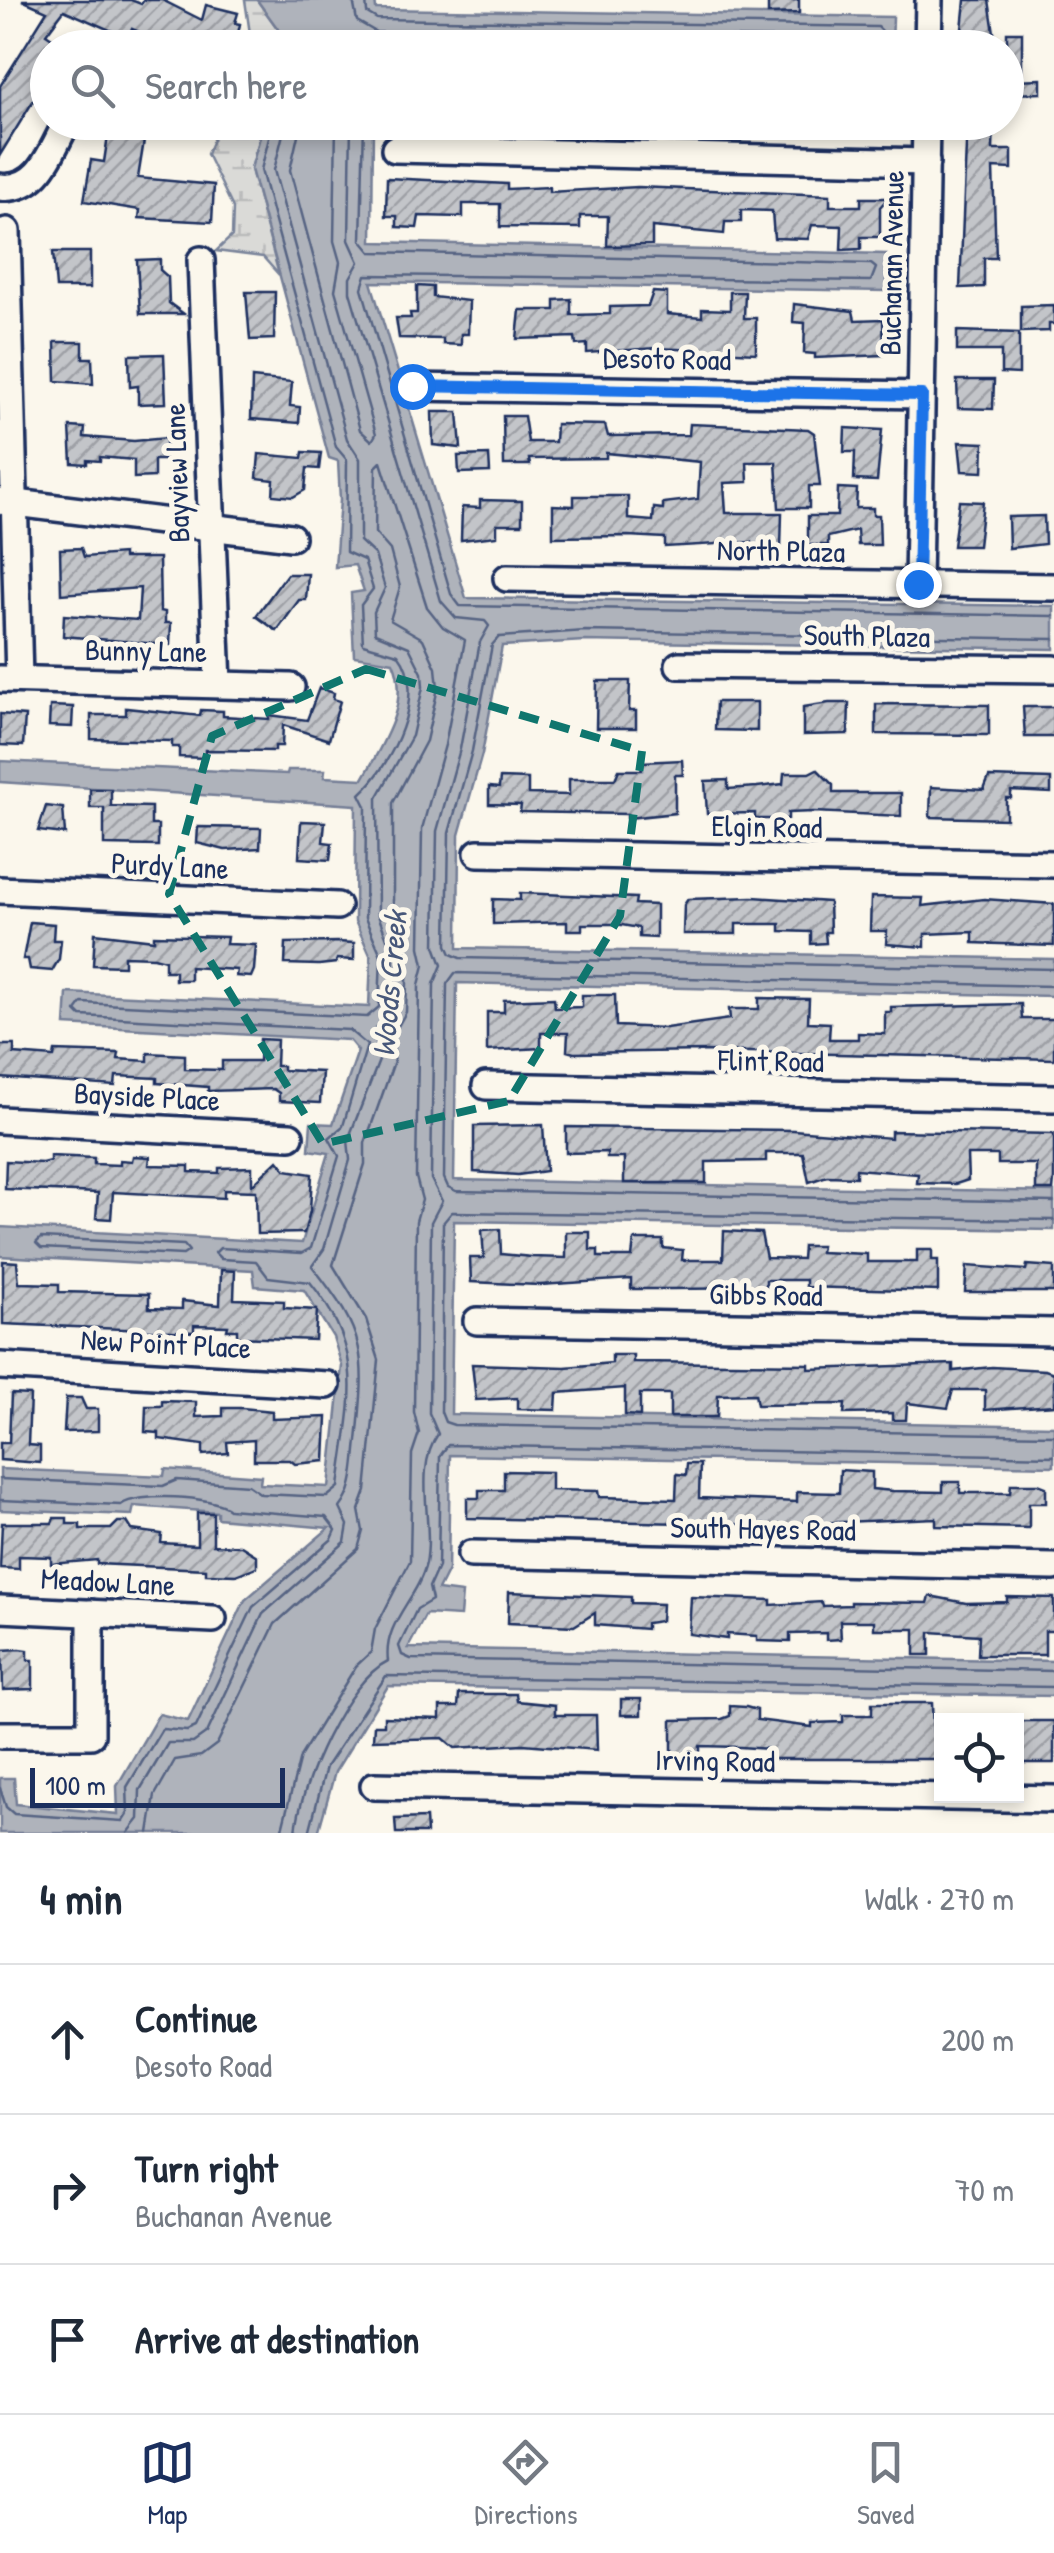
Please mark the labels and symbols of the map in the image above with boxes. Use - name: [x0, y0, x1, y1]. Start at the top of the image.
- street label: Buchanan Avenue: [869, 170, 913, 356]
- street label: Desoto Road: [603, 337, 732, 379]
- route start: [390, 364, 436, 410]
- street label: Bayview Lane: [154, 403, 198, 543]
- street label: North Plaza: [717, 529, 846, 571]
- route end: [896, 562, 942, 608]
- street label: South Plaza: [803, 614, 931, 656]
- street label: Bunny Lane: [84, 629, 208, 671]
- street label: Elgin Road: [711, 805, 823, 847]
- street label: Purdy Lane: [110, 842, 230, 888]
- water label: Woods Creek: [361, 907, 417, 1059]
- street label: Flint Road: [717, 1039, 825, 1081]
- street label: Bayside Place: [73, 1072, 221, 1120]
- street label: Gibbs Road: [709, 1273, 823, 1315]
- street label: New Point Place: [80, 1319, 252, 1367]
- street label: South Hayes Road: [670, 1506, 856, 1550]
- street label: Meadow Lane: [40, 1558, 176, 1604]
- street label: Irving Road: [655, 1739, 776, 1781]
- scale bar: [30, 1763, 285, 1808]

